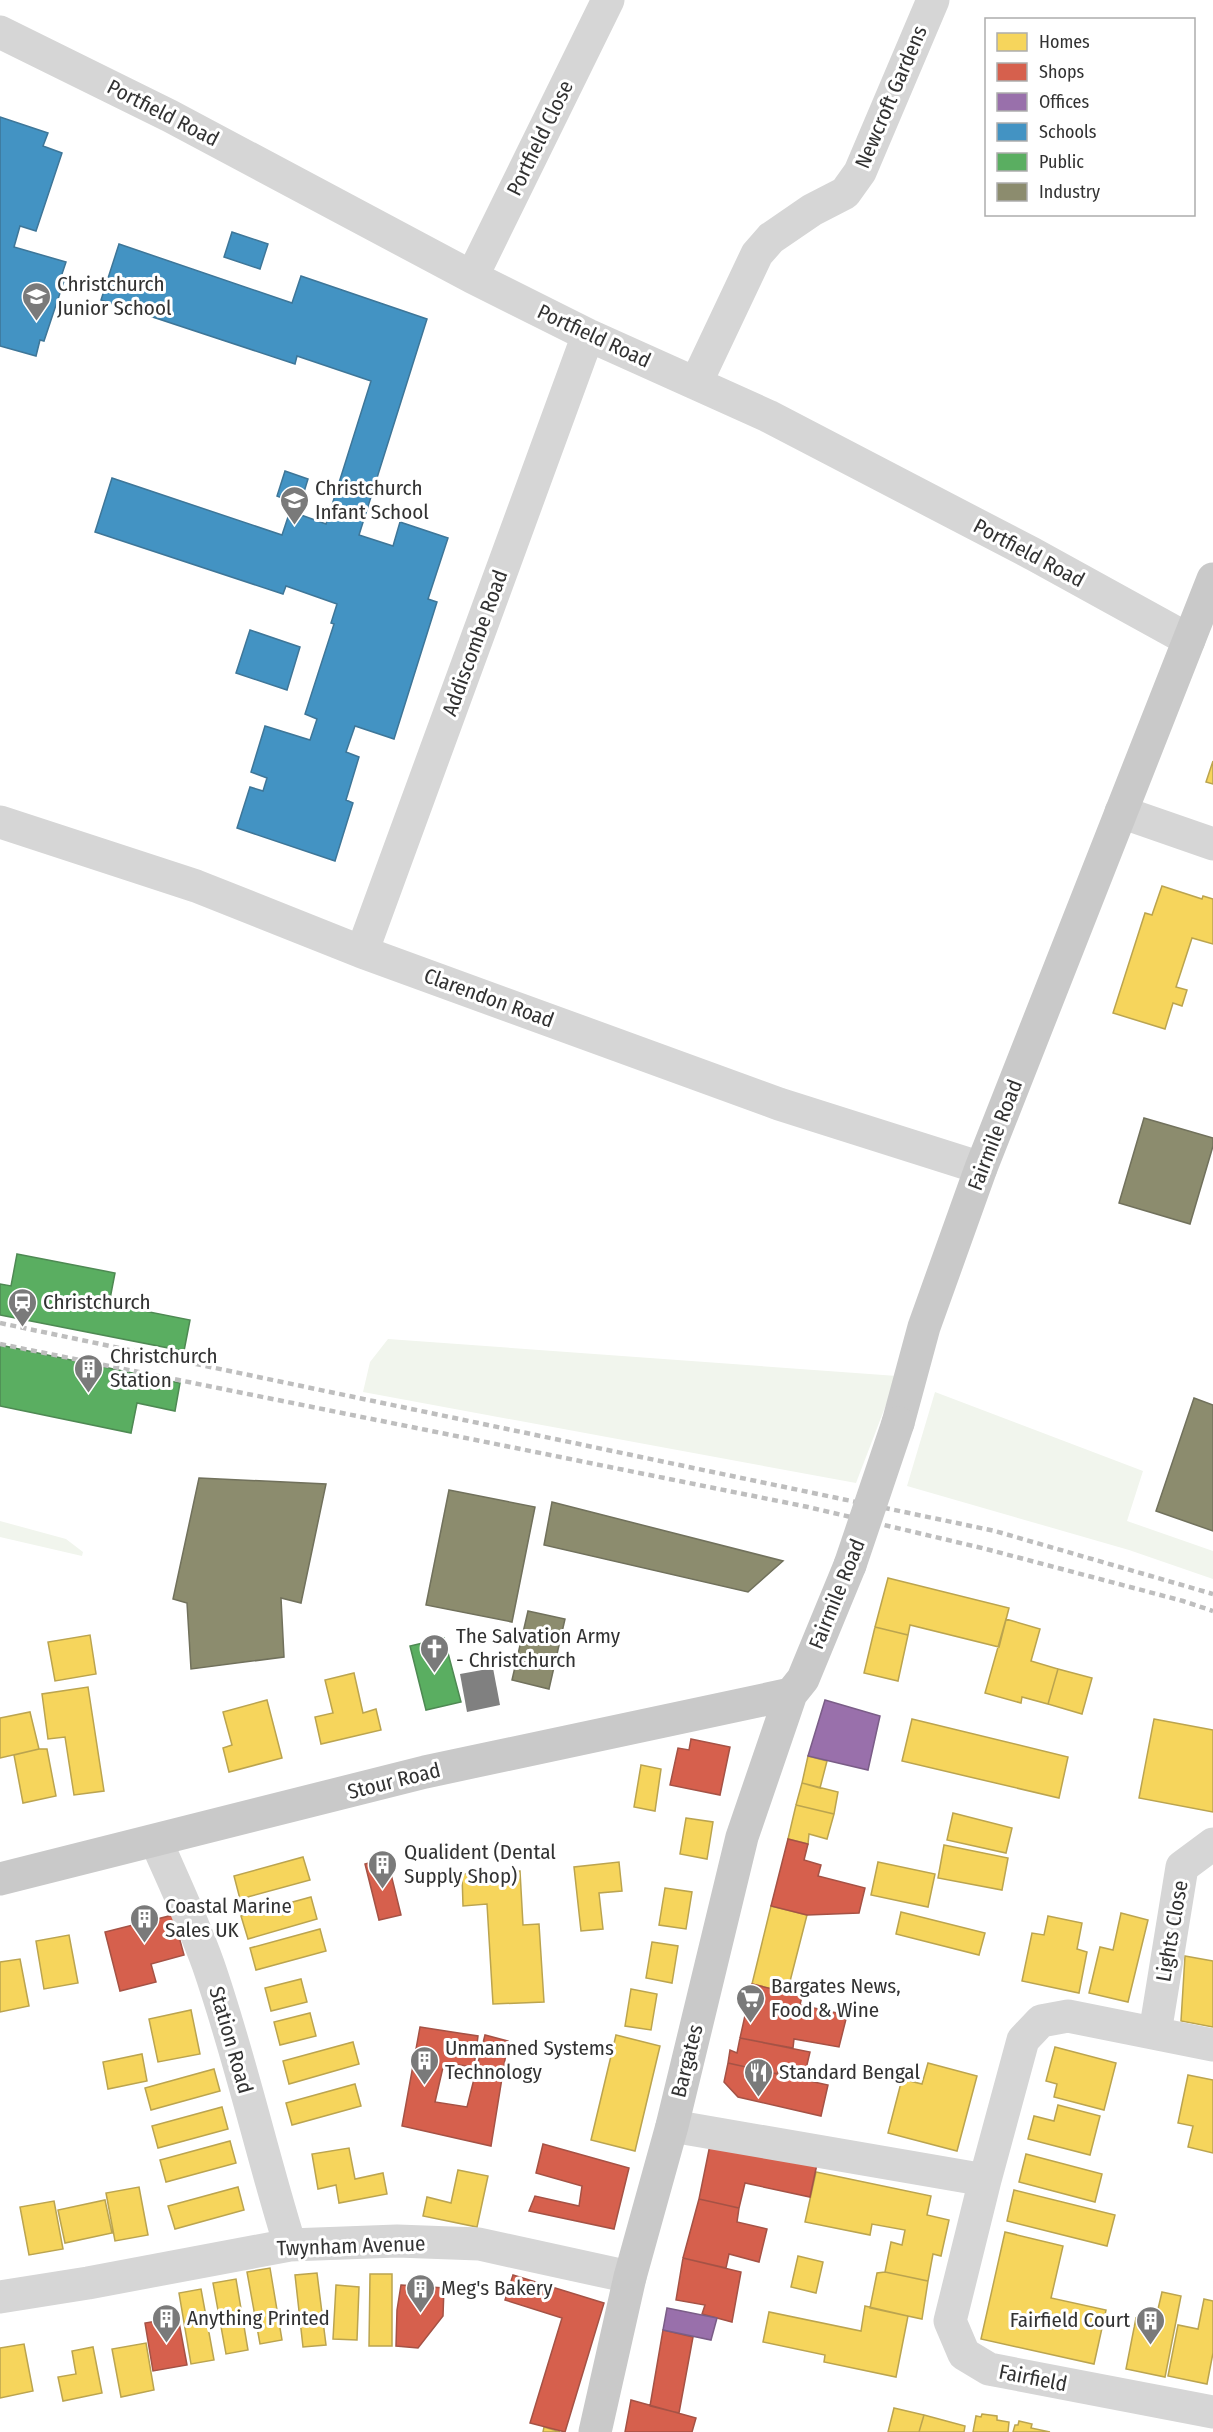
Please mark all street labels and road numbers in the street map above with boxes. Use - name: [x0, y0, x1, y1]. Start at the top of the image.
- street label: Newcroft Gardens: [849, 22, 933, 172]
- street label: Portfield Road: [103, 74, 223, 152]
- street label: Portfield Close: [501, 76, 579, 200]
- street label: Portfield Road: [533, 298, 655, 374]
- street label: Portfield Road: [969, 513, 1089, 593]
- street label: Addiscombe Road: [437, 566, 513, 720]
- street label: Clarendon Road: [421, 962, 557, 1034]
- street label: Fairmile Road: [962, 1076, 1028, 1194]
- street label: Fairmile Road: [803, 1535, 871, 1653]
- street label: Stour Road: [345, 1757, 443, 1805]
- street label: Lights Close: [1150, 1878, 1194, 1984]
- street label: Station Road: [203, 1983, 259, 2097]
- street label: Bargates: [665, 2022, 709, 2100]
- street label: Twynham Avenue: [276, 2230, 426, 2262]
- street label: Fairfield: [997, 2359, 1069, 2397]

